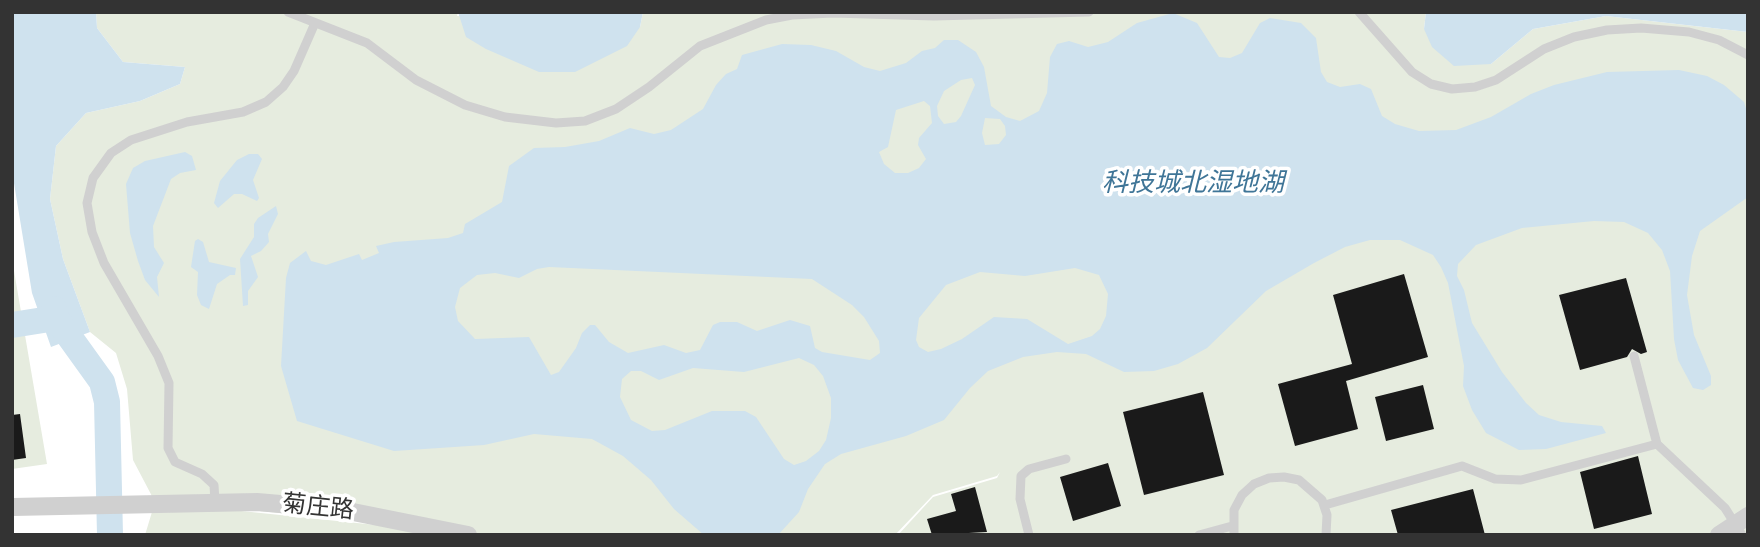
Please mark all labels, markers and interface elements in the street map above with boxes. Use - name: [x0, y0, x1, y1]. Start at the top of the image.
- water label: 科技城北湿地湖: [1102, 168, 1284, 200]
- street label: 菊庄路: [281, 490, 355, 526]

